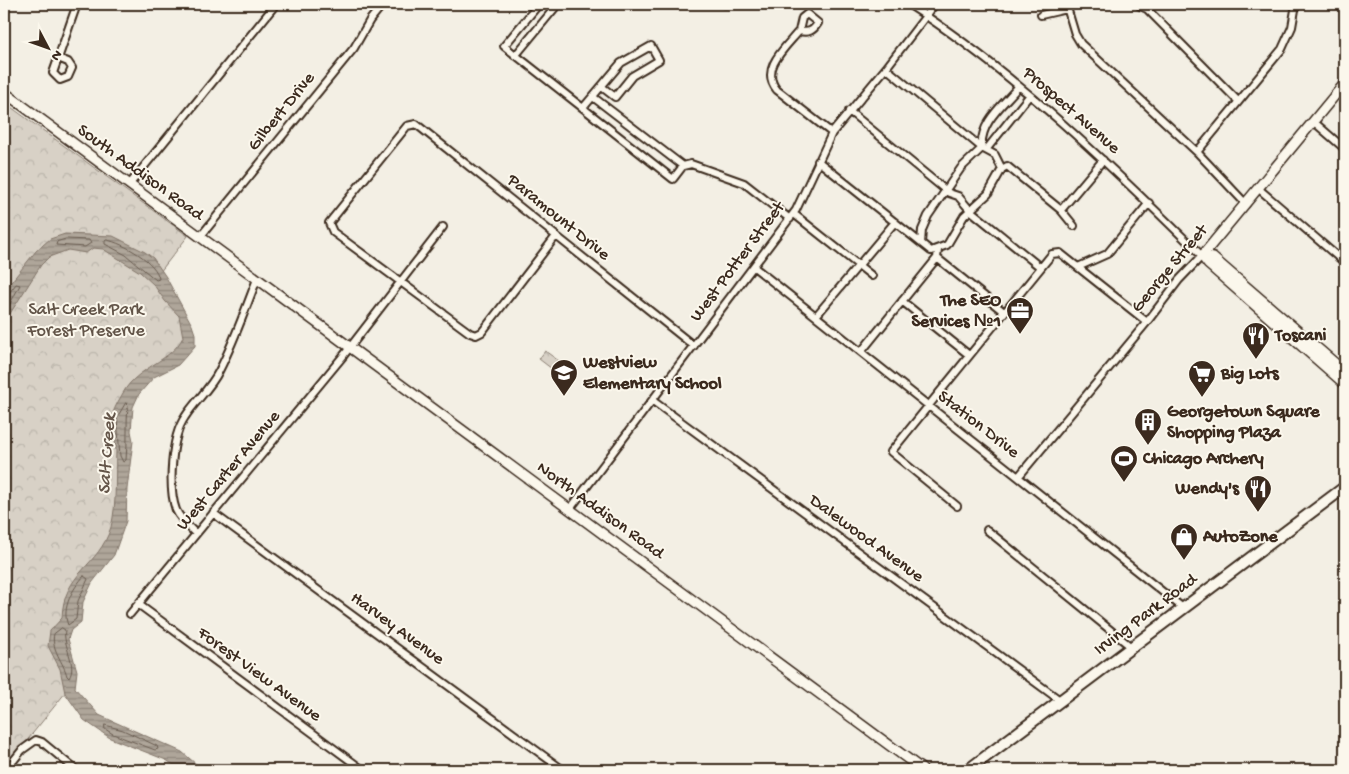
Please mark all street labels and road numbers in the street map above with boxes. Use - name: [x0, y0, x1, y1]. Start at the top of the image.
- street label: Prospect Avenue: [1017, 62, 1125, 159]
- street label: Gilbert Drive: [244, 68, 321, 156]
- street label: South Addison Road: [73, 120, 208, 227]
- street label: Paramount Drive: [502, 169, 614, 266]
- street label: West Potter Street: [686, 197, 791, 326]
- street label: George Street: [1127, 220, 1214, 317]
- street label: Station Drive: [933, 386, 1024, 464]
- street label: West Carter Avenue: [173, 406, 286, 535]
- street label: North Addison Road: [532, 458, 669, 565]
- street label: Dalewood Avenue: [804, 490, 928, 588]
- street label: Irving Park Road: [1090, 569, 1203, 661]
- street label: Harvey Avenue: [346, 588, 449, 671]
- street label: Forest View Avenue: [192, 622, 326, 727]

